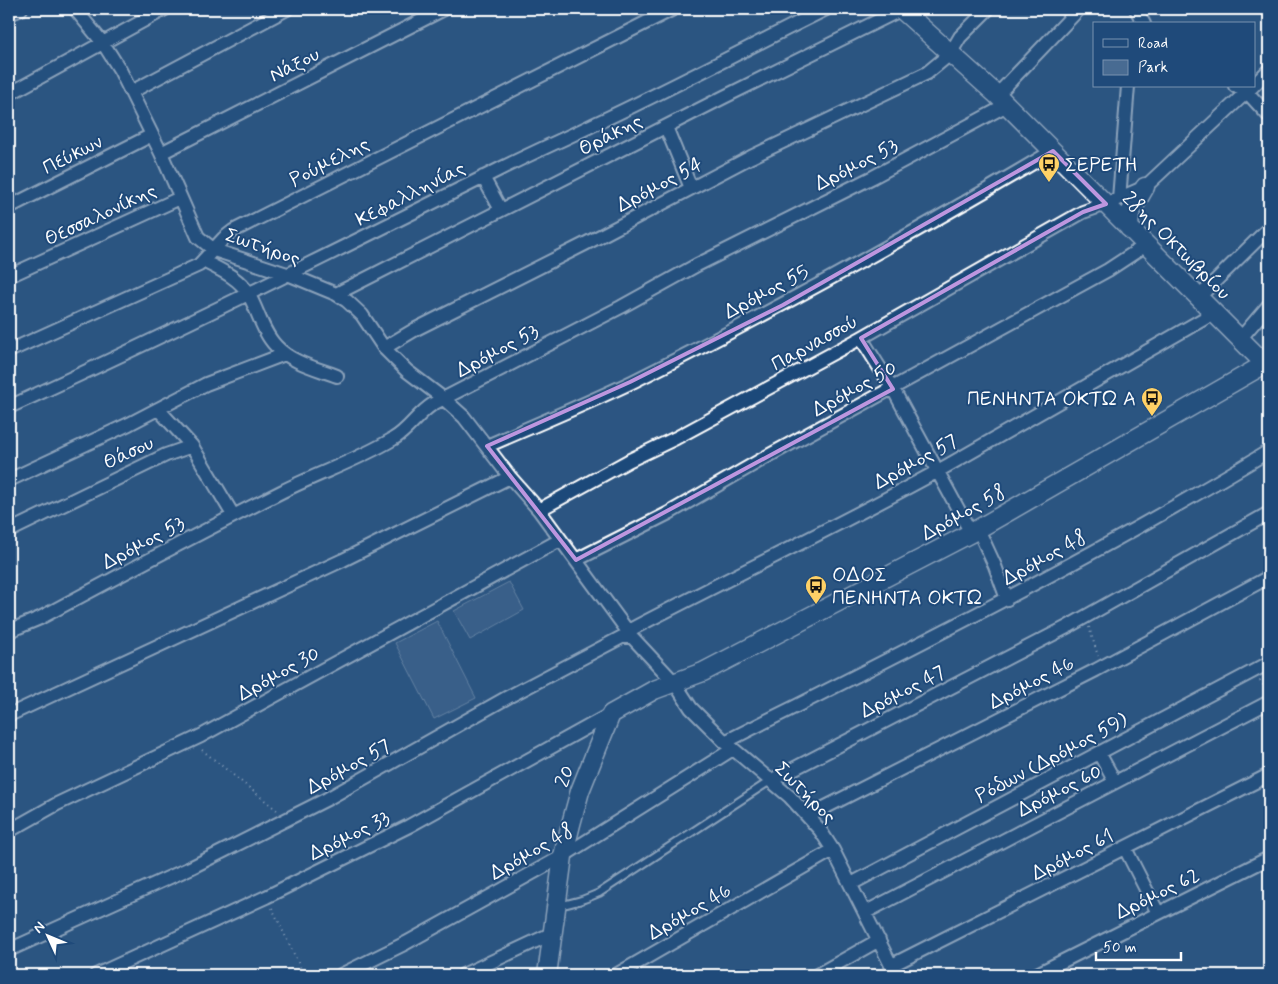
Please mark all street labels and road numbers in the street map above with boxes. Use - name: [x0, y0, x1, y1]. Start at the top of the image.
- street label: Νάξου: [265, 41, 324, 89]
- street label: Θράκης: [574, 108, 647, 163]
- street label: Πεύκων: [38, 129, 108, 182]
- street label: Ρούμελης: [285, 131, 374, 194]
- street label: Δρόμος 53: [810, 133, 903, 198]
- street label: Δρόμος 54: [612, 151, 708, 219]
- street label: Κεφαλληνίας: [351, 155, 470, 234]
- street label: Θεσσαλονίκης: [40, 178, 161, 253]
- street label: 28ης Οκτωβρίου: [1116, 186, 1236, 306]
- street label: Σωτήρος: [221, 222, 304, 273]
- street label: Δρόμος 55: [719, 259, 814, 326]
- street label: Παρνασσού: [767, 308, 863, 378]
- street label: Δρόμος 53: [451, 318, 544, 385]
- street label: Δρόμος 50: [807, 355, 902, 424]
- street label: Δρόμος 57: [869, 428, 963, 496]
- street label: Θάσου: [99, 430, 158, 477]
- street label: Δρόμος 58: [916, 479, 1011, 548]
- street label: Δρόμος 53: [97, 510, 190, 577]
- street label: Δρόμος 48: [998, 524, 1092, 593]
- street label: Δρόμος 30: [233, 641, 325, 708]
- street label: Δρόμος 46: [984, 650, 1079, 716]
- street label: Δρόμος 47: [856, 659, 950, 725]
- street label: Ρόδων (Δρόμος 59): [971, 707, 1132, 810]
- street label: Δρόμος 57: [302, 733, 396, 801]
- street label: Σωτήρος: [768, 756, 842, 830]
- street label: Δρόμος 60: [1013, 758, 1107, 824]
- street label: 20: [549, 762, 582, 791]
- street label: Δρόμος 33: [304, 805, 395, 868]
- street label: Δρόμος 48: [485, 817, 579, 887]
- street label: Δρόμος 61: [1027, 823, 1118, 888]
- street label: Δρόμος 62: [1111, 862, 1204, 926]
- street label: Δρόμος 46: [643, 877, 737, 947]

